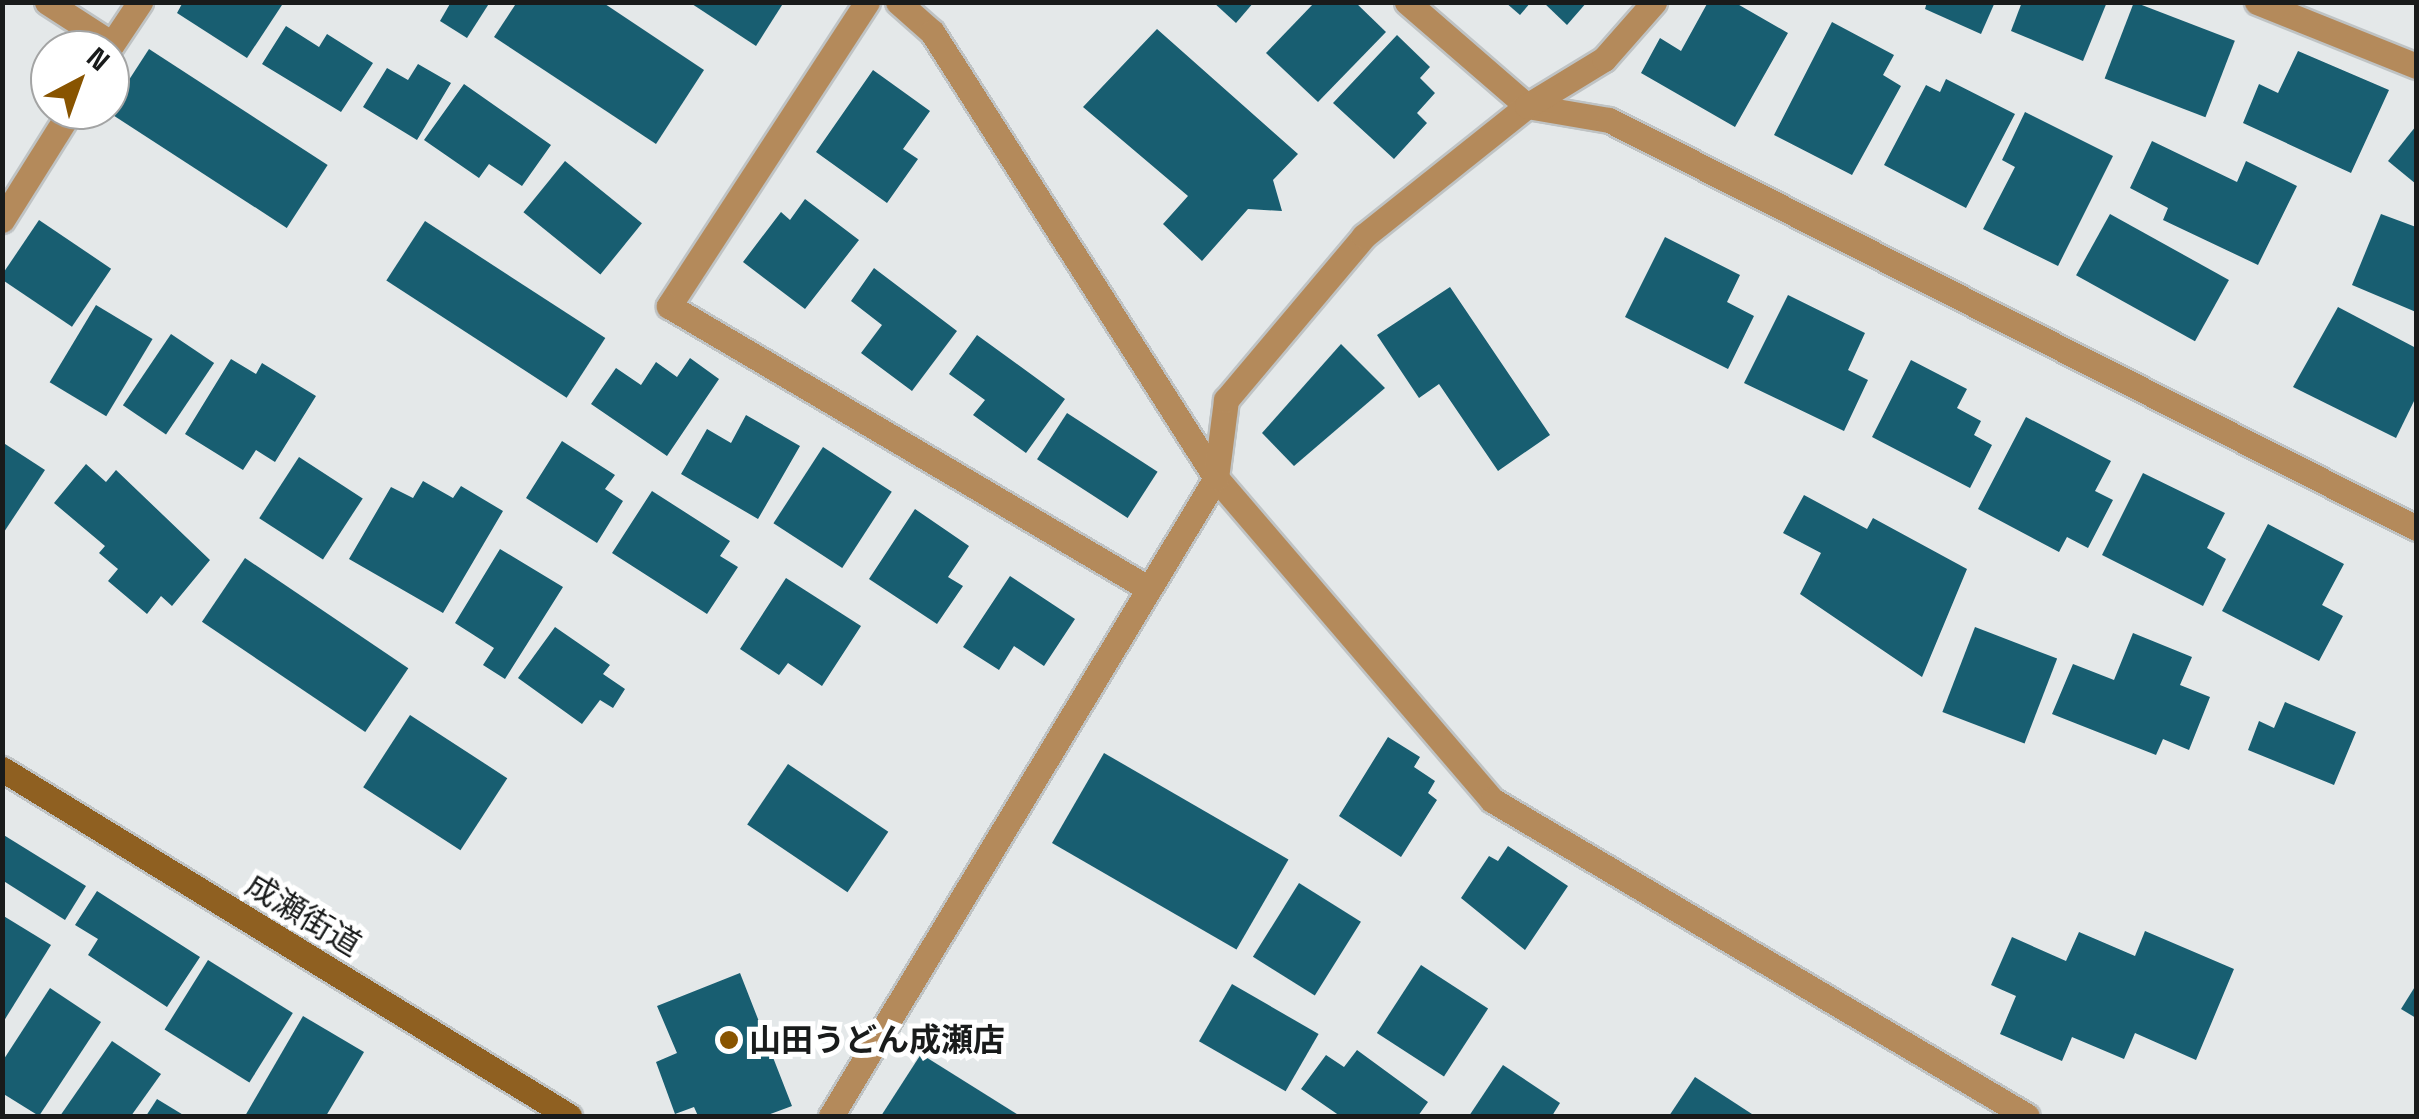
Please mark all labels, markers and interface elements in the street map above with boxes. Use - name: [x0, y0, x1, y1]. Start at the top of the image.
- north arrow: [30, 30, 130, 130]
- text: N: [79, 39, 117, 79]
- street label: 成瀬街道: [238, 866, 368, 964]
- place label: 山田うどん成瀬店: [749, 1021, 1005, 1059]
- marker: 山田うどん成瀬店: [718, 1029, 740, 1051]

